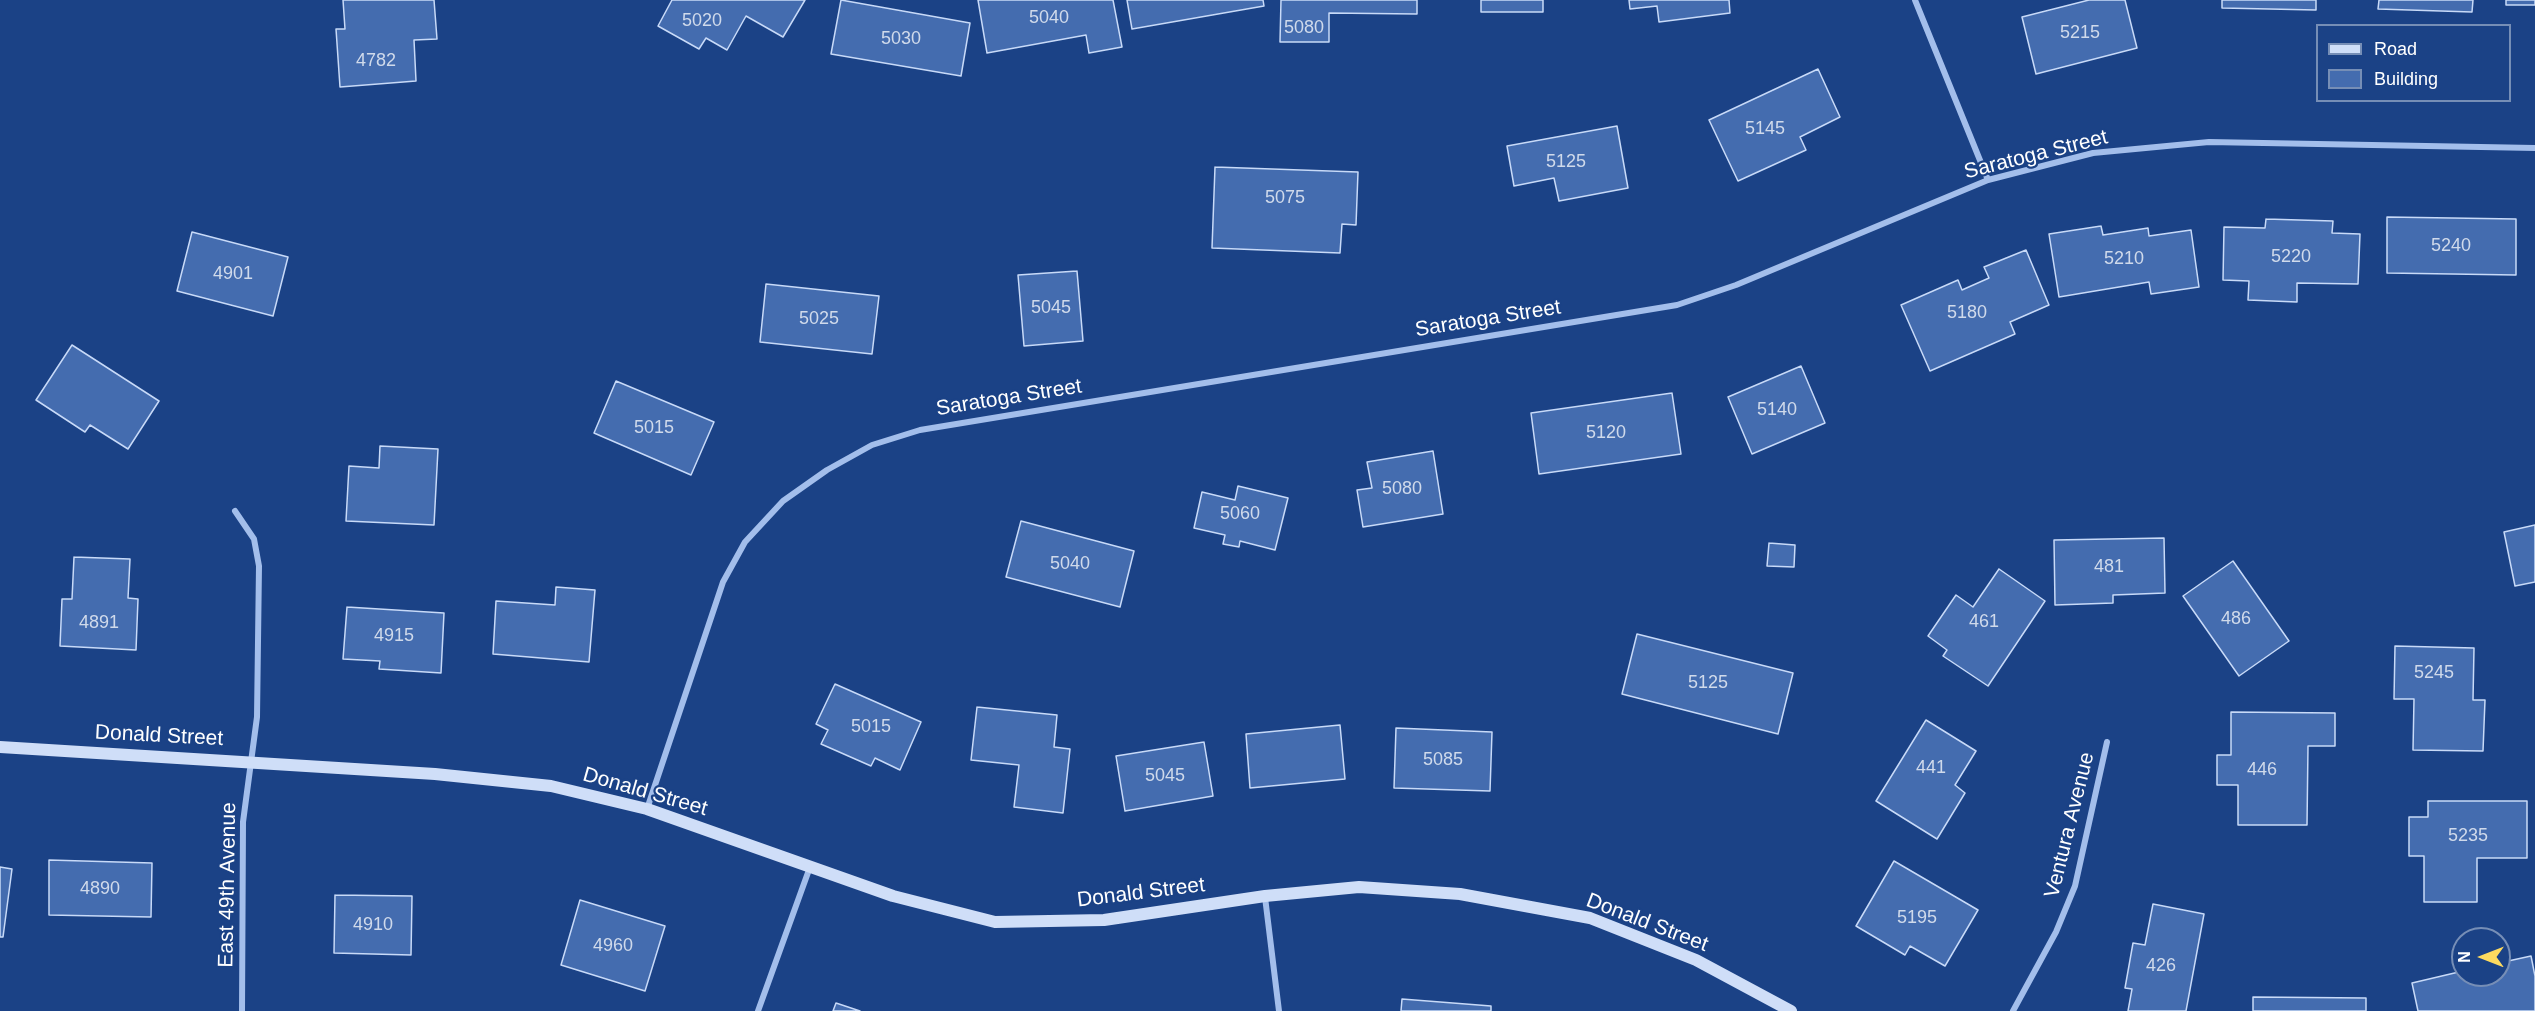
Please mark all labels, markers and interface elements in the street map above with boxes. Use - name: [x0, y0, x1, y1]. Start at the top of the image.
- house number: 5040: [1029, 7, 1069, 29]
- house number: 5020: [682, 10, 722, 32]
- house number: 5080: [1284, 17, 1324, 39]
- house number: 5215: [2060, 22, 2100, 44]
- legend: [2316, 24, 2511, 102]
- house number: 5030: [881, 28, 921, 50]
- text: Road: [2374, 39, 2417, 59]
- house number: 4782: [356, 50, 396, 72]
- text: Building: [2374, 69, 2438, 89]
- house number: 5145: [1745, 118, 1785, 140]
- street label: Saratoga Street: [1962, 125, 2110, 185]
- house number: 5125: [1546, 151, 1586, 173]
- house number: 5075: [1265, 187, 1305, 209]
- house number: 5240: [2431, 235, 2471, 257]
- house number: 5220: [2271, 246, 2311, 268]
- house number: 5210: [2104, 248, 2144, 270]
- house number: 4901: [213, 263, 253, 285]
- street label: Saratoga Street: [1413, 295, 1563, 343]
- house number: 5045: [1031, 297, 1071, 319]
- house number: 5180: [1947, 302, 1987, 324]
- house number: 5025: [799, 308, 839, 330]
- street label: Saratoga Street: [934, 374, 1084, 422]
- house number: 5140: [1757, 399, 1797, 421]
- house number: 5015: [634, 417, 674, 439]
- house number: 5120: [1586, 422, 1626, 444]
- house number: 5080: [1382, 478, 1422, 500]
- house number: 5060: [1220, 503, 1260, 525]
- house number: 5040: [1050, 553, 1090, 575]
- house number: 481: [2094, 556, 2124, 578]
- house number: 486: [2221, 608, 2251, 630]
- house number: 461: [1969, 611, 1999, 633]
- house number: 4891: [79, 612, 119, 634]
- house number: 4915: [374, 625, 414, 647]
- house number: 5245: [2414, 662, 2454, 684]
- house number: 5125: [1688, 672, 1728, 694]
- house number: 5015: [851, 716, 891, 738]
- street label: Donald Street: [94, 720, 224, 752]
- house number: 5085: [1423, 749, 1463, 771]
- street label: Ventura Avenue: [2040, 750, 2100, 900]
- house number: 441: [1916, 757, 1946, 779]
- house number: 446: [2247, 759, 2277, 781]
- street label: Donald Street: [580, 762, 710, 822]
- house number: 5045: [1145, 765, 1185, 787]
- street label: East 49th Avenue: [214, 802, 242, 968]
- house number: 5235: [2448, 825, 2488, 847]
- street label: Donald Street: [1076, 873, 1206, 913]
- house number: 4890: [80, 878, 120, 900]
- street label: Donald Street: [1583, 888, 1711, 958]
- house number: 5195: [1897, 907, 1937, 929]
- house number: 4910: [353, 914, 393, 936]
- north arrow: [2451, 927, 2511, 987]
- house number: 4960: [593, 935, 633, 957]
- text: N: [2456, 951, 2473, 963]
- house number: 426: [2146, 955, 2176, 977]

